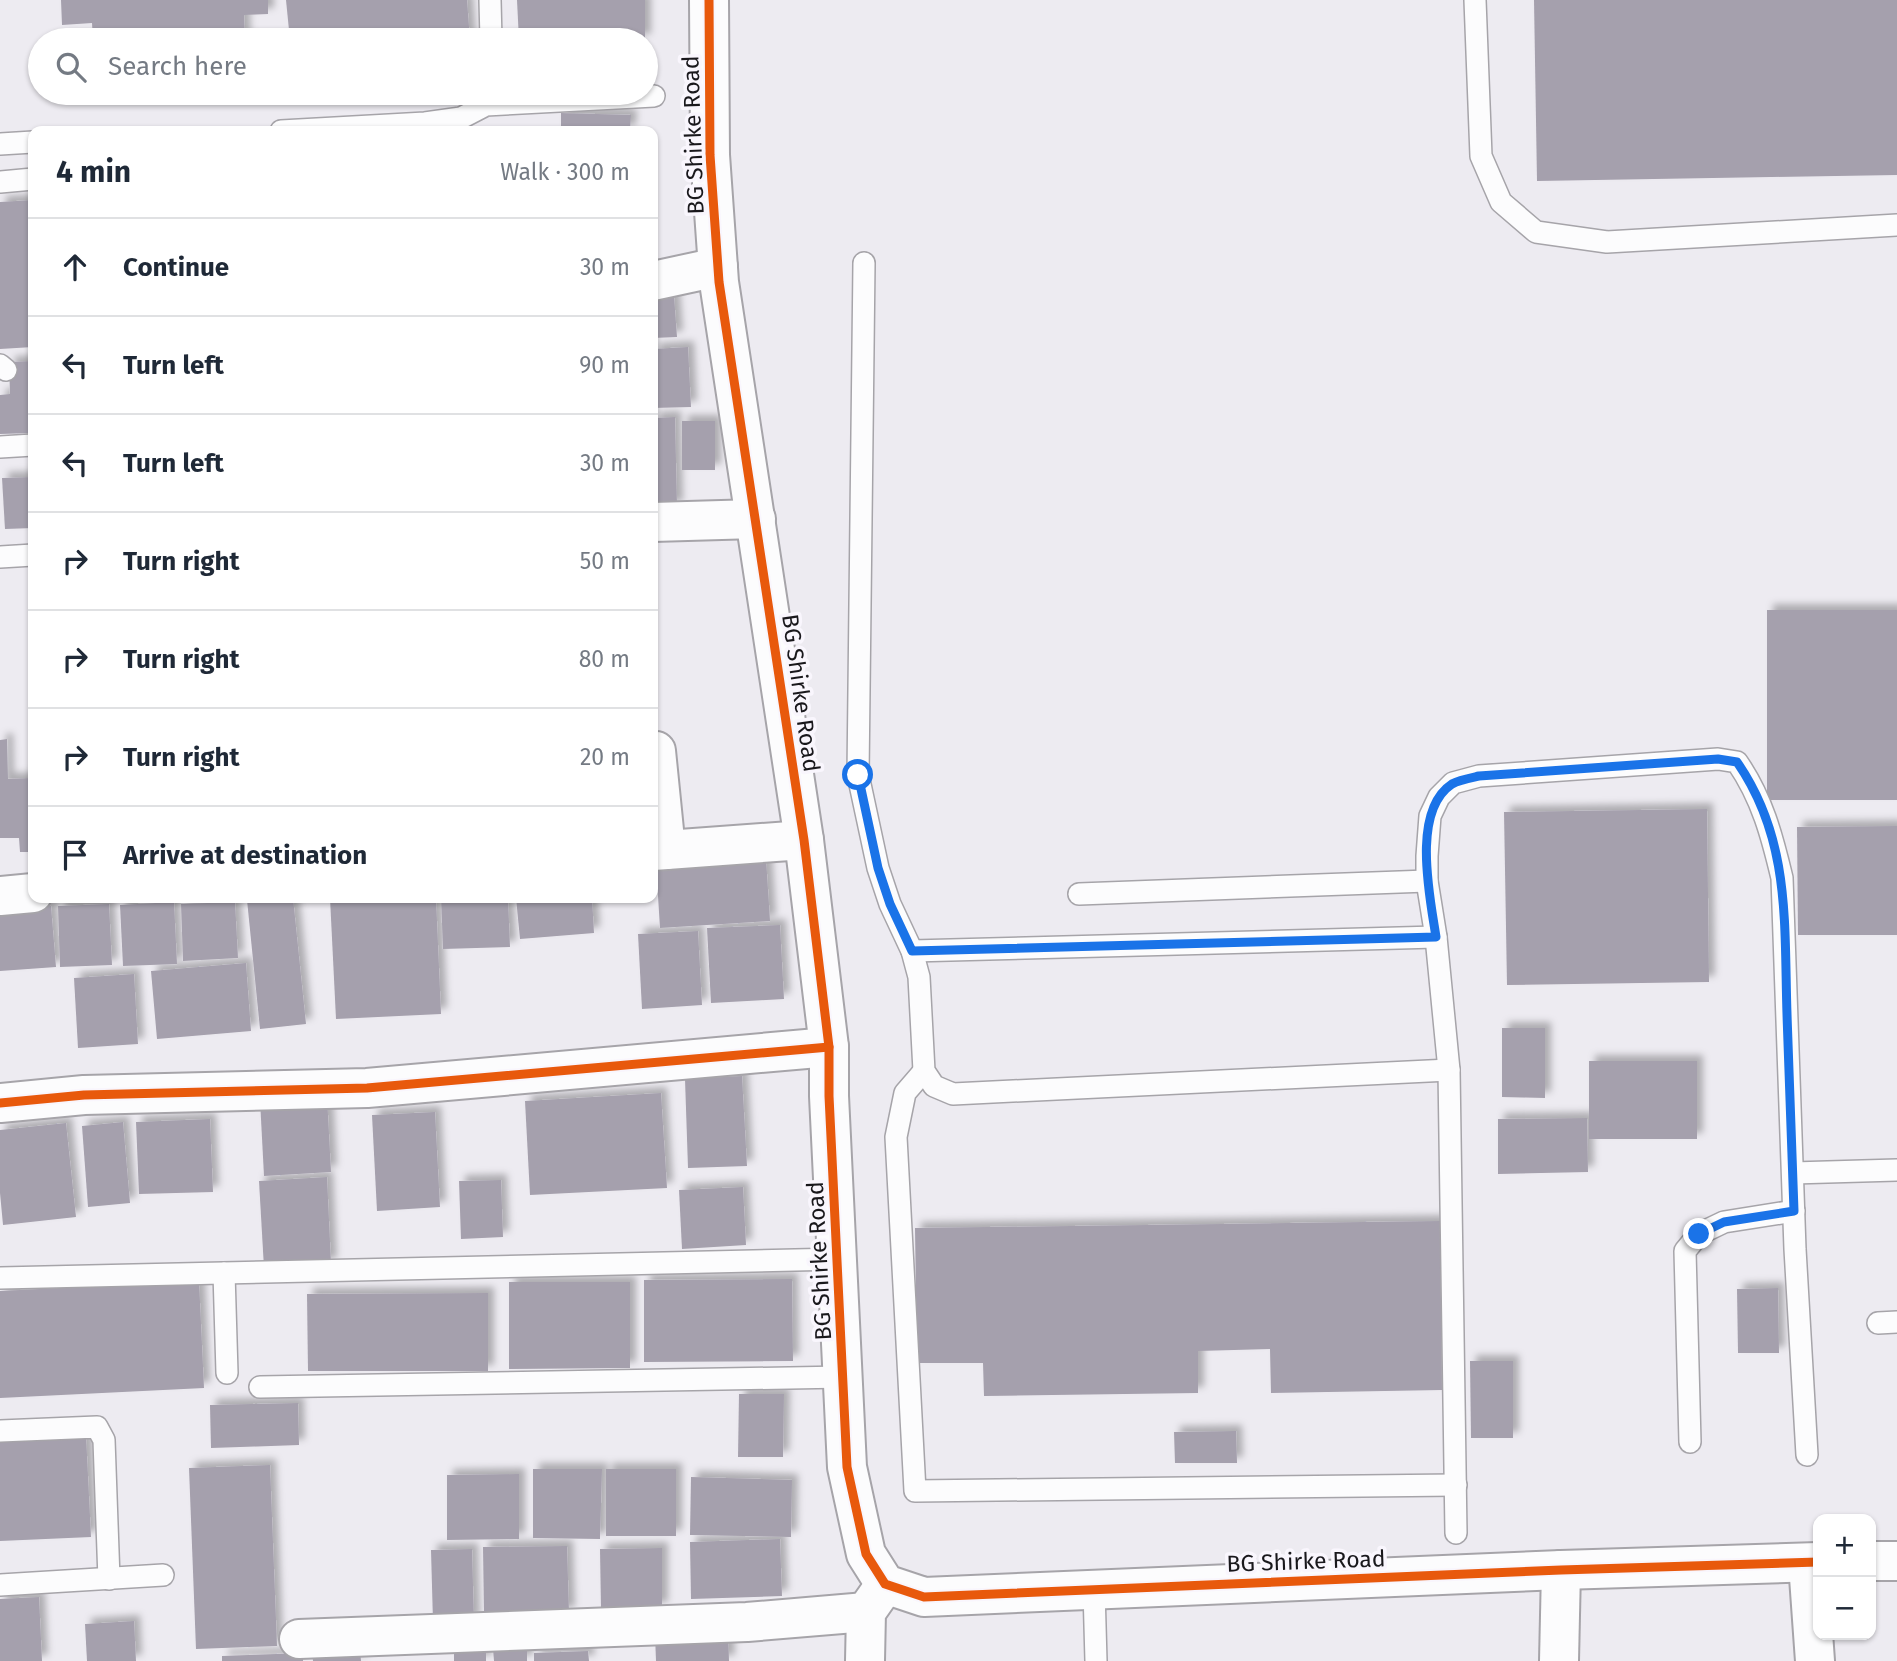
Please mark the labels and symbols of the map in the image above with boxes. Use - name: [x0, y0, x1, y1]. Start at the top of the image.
- street label: BG Shirke Road: [676, 55, 710, 215]
- street label: BG Shirke Road: [776, 612, 826, 774]
- route start: [842, 759, 873, 790]
- street label: BG Shirke Road: [801, 1181, 837, 1341]
- route end: [1683, 1218, 1714, 1249]
- street label: BG Shirke Road: [1226, 1544, 1386, 1578]

